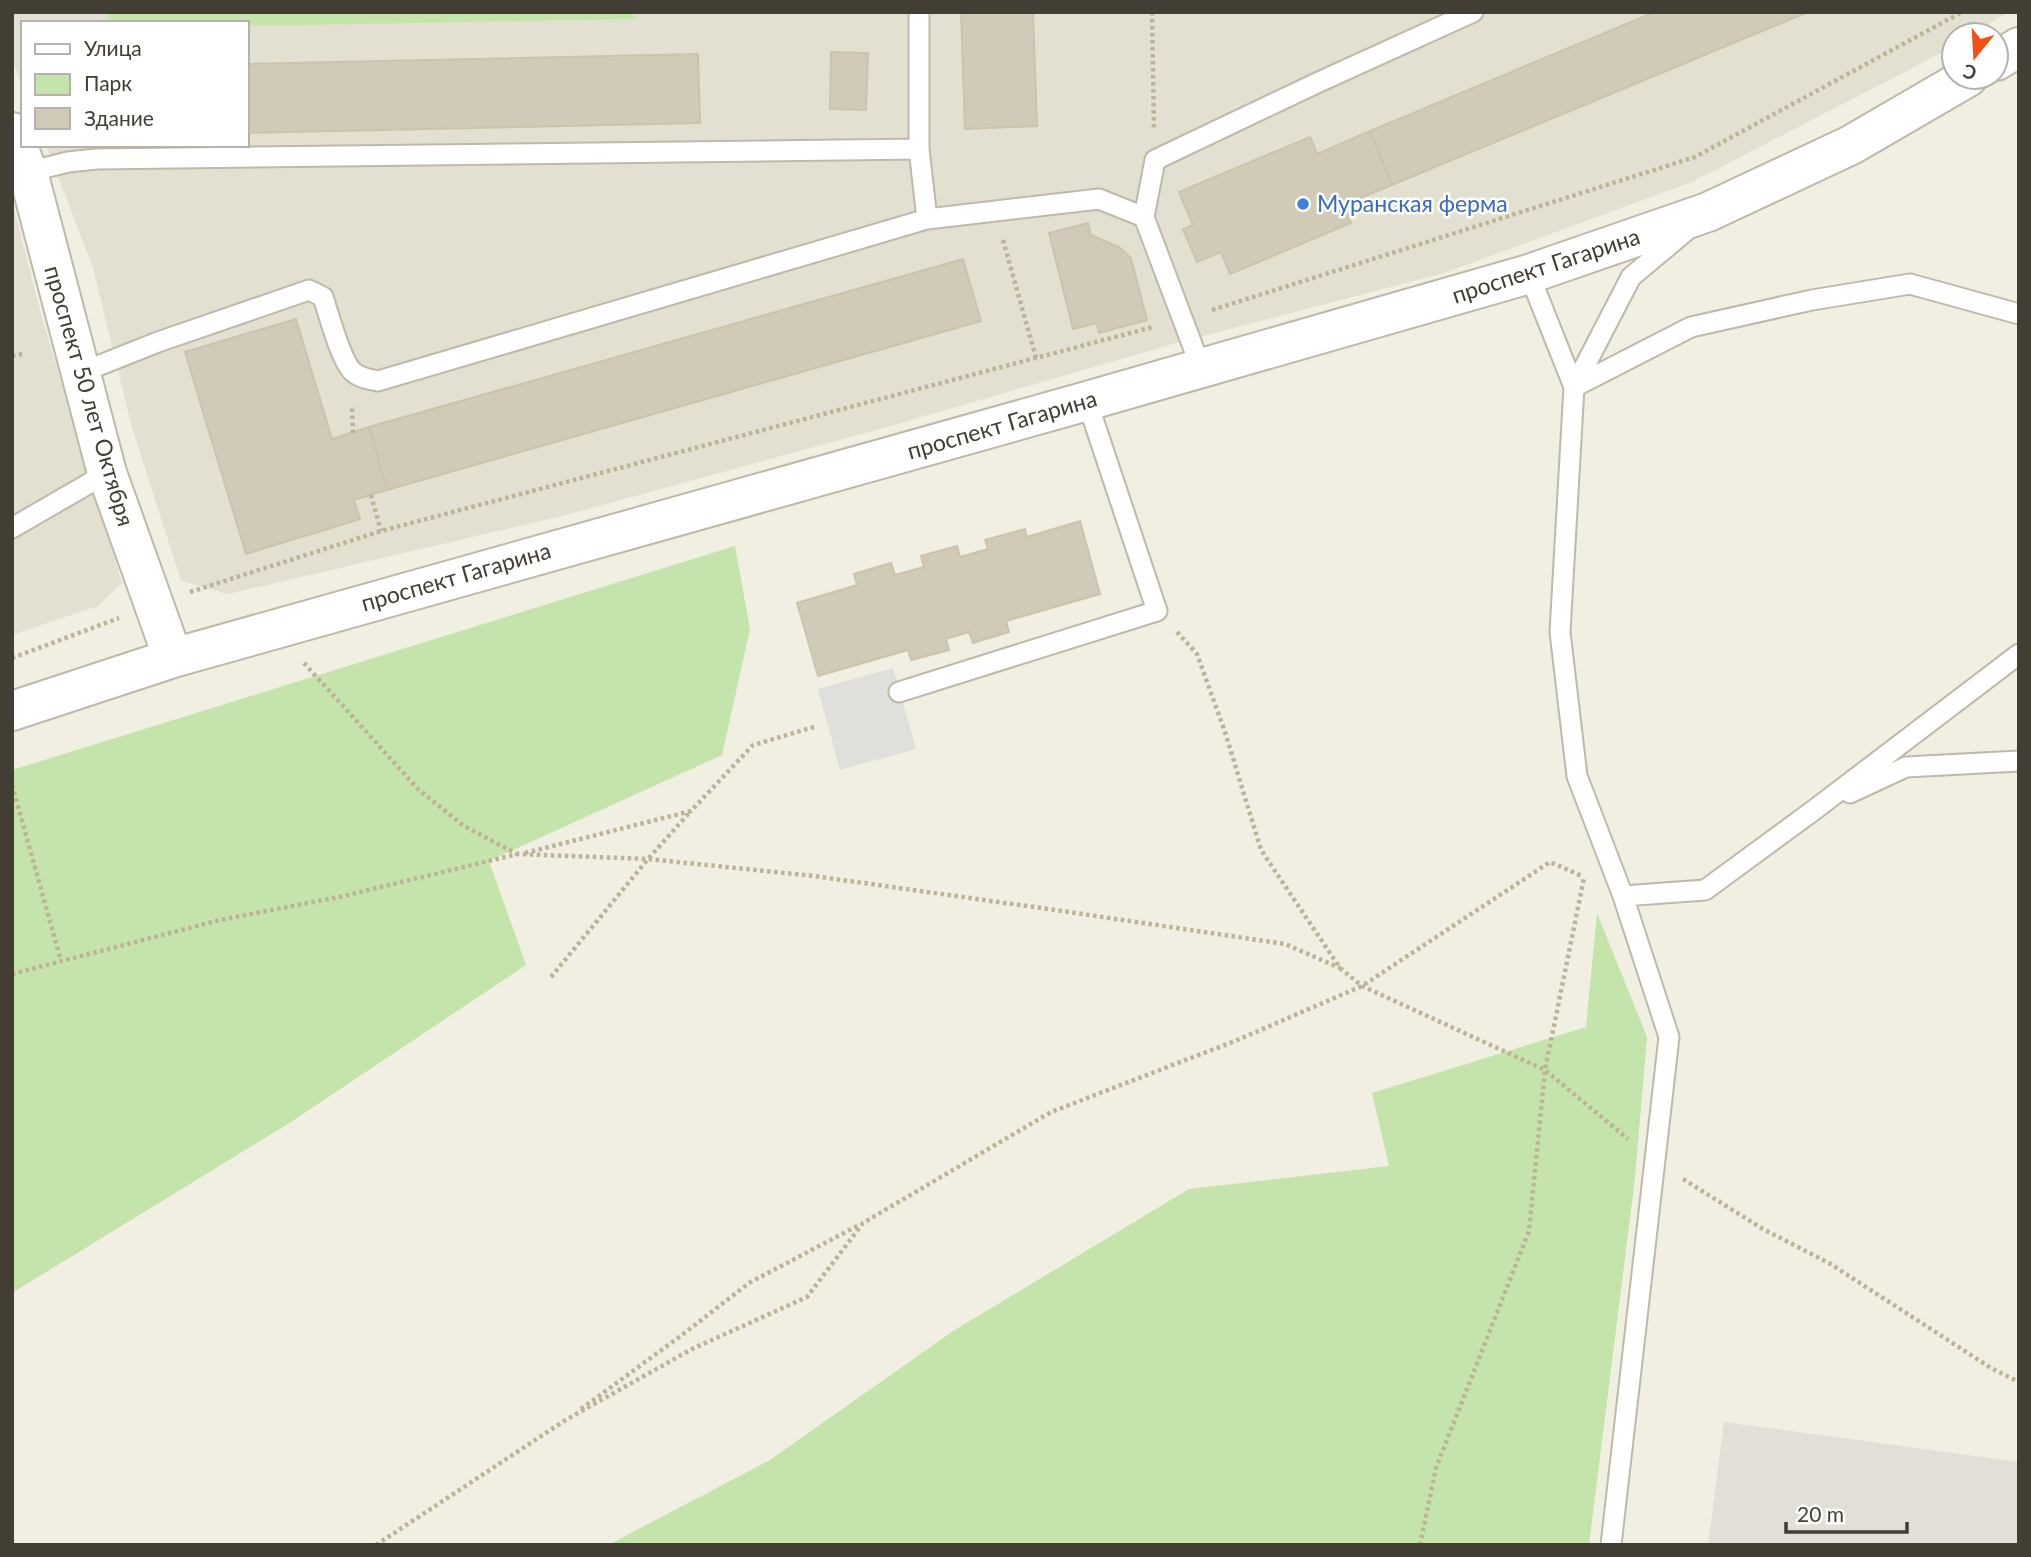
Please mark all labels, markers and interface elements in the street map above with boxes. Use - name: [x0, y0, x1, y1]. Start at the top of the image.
- legend: [21, 21, 248, 147]
- north arrow: [1940, 21, 2010, 91]
- text: Улица: [84, 35, 142, 60]
- text: С: [1960, 60, 1979, 86]
- text: Парк: [84, 70, 132, 95]
- text: Здание: [84, 105, 154, 130]
- place label: Муранская ферма: [1317, 189, 1508, 217]
- marker: Муранская ферма: [1295, 196, 1311, 212]
- street label: проспект Гагарина: [1448, 221, 1643, 309]
- street label: проспект 50 лет Октября: [39, 262, 141, 529]
- street label: проспект Гагарина: [904, 384, 1100, 465]
- street label: проспект Гагарина: [358, 536, 554, 617]
- scale bar: [1786, 1490, 1907, 1534]
- text: 20 m: [1797, 1501, 1844, 1526]

